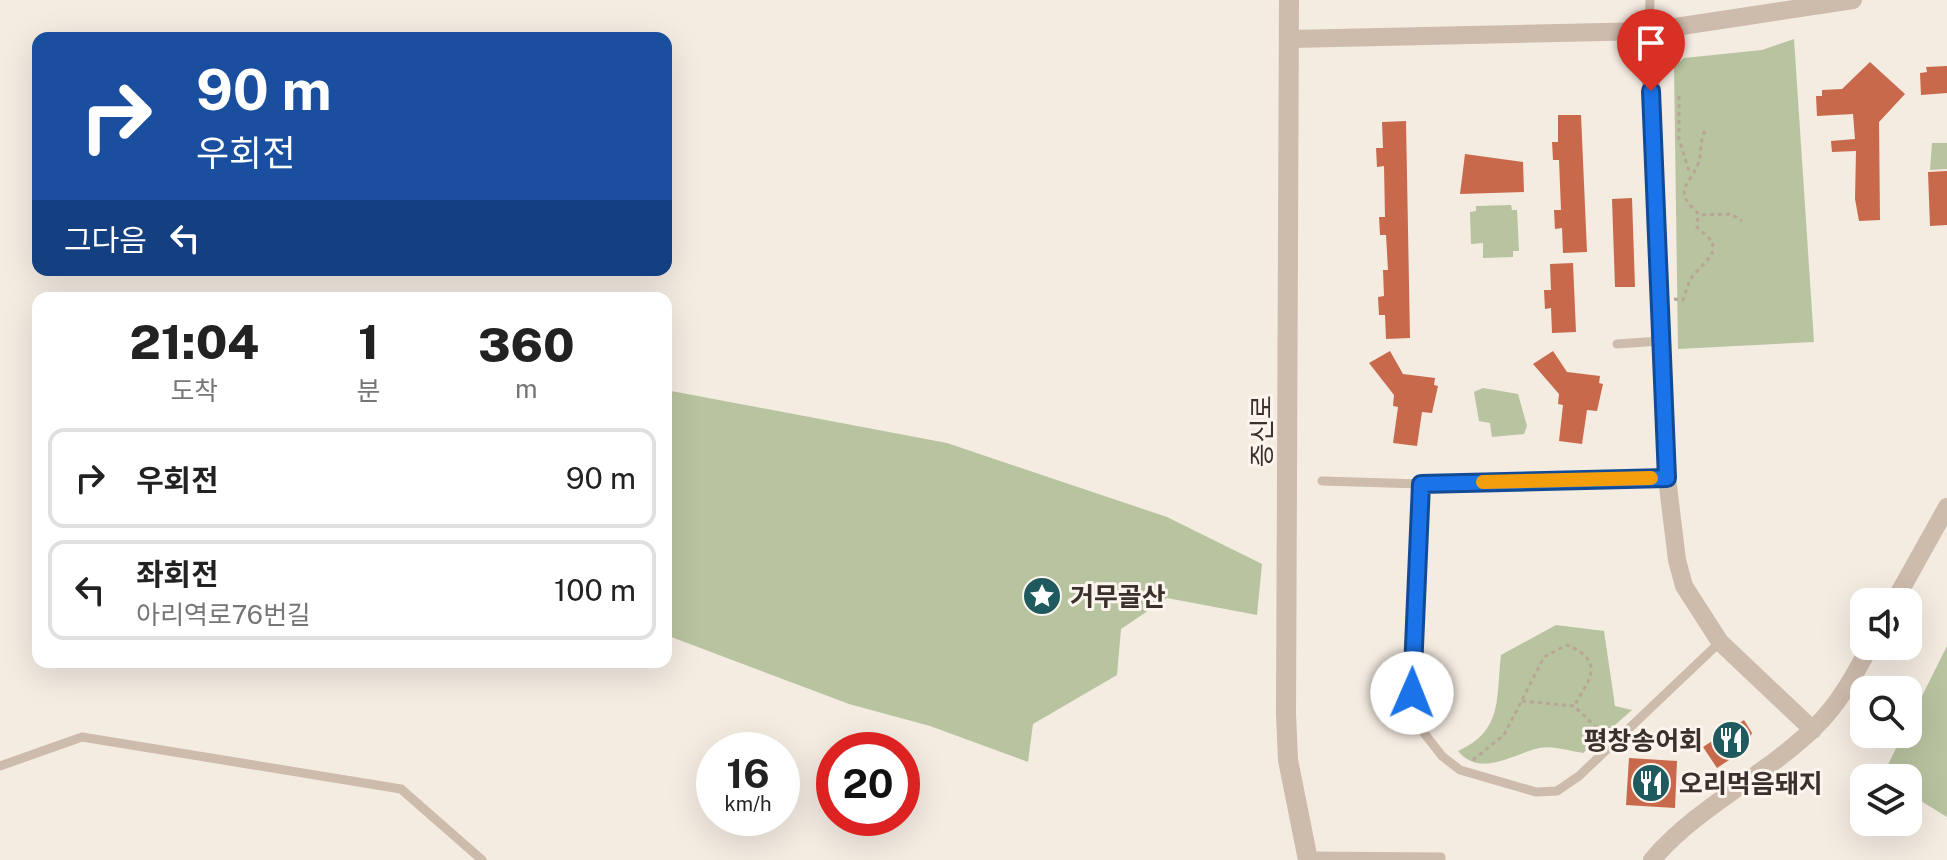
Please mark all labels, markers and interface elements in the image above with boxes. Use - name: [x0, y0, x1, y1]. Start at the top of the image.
- pin: [1617, 9, 1685, 91]
- icon: arrive: [1629, 21, 1673, 65]
- text: 90 m: [196, 57, 332, 123]
- icon: right: [64, 64, 168, 168]
- text: 우회전: [196, 132, 295, 174]
- icon: left: [163, 216, 207, 260]
- text: 그다음: [64, 222, 147, 258]
- text: 21:04: [129, 313, 259, 370]
- text: 1: [358, 313, 379, 370]
- text: 360: [478, 316, 575, 373]
- text: m: [515, 373, 537, 404]
- text: 도착: [170, 375, 218, 406]
- text: 분: [357, 375, 381, 406]
- street label: 증신로: [1246, 395, 1277, 467]
- icon: right: [68, 456, 112, 500]
- text: 90 m: [566, 460, 636, 496]
- text: 우회전: [136, 462, 219, 498]
- text: 좌회전: [136, 556, 219, 592]
- icon: left: [68, 568, 112, 612]
- text: 100 m: [554, 572, 636, 608]
- place icon: 거무골산: [1021, 575, 1063, 617]
- place label: 거무골산: [1070, 581, 1166, 612]
- map controls: [1850, 588, 1922, 836]
- button: sound: [1850, 588, 1922, 660]
- text: 아리역로76번길: [136, 599, 311, 630]
- position arrow: [1370, 651, 1454, 735]
- button: search: [1850, 676, 1922, 748]
- restaurant icon: 평창송어회: [1710, 719, 1752, 761]
- place label: 평창송어회: [1583, 725, 1703, 756]
- speed limit sign: 20: [816, 732, 920, 836]
- text: 16: [726, 750, 770, 797]
- restaurant icon: 오리먹음돼지: [1630, 762, 1672, 804]
- button: layers: [1850, 764, 1922, 836]
- place label: 오리먹음돼지: [1679, 768, 1823, 799]
- text: km/h: [724, 792, 772, 816]

